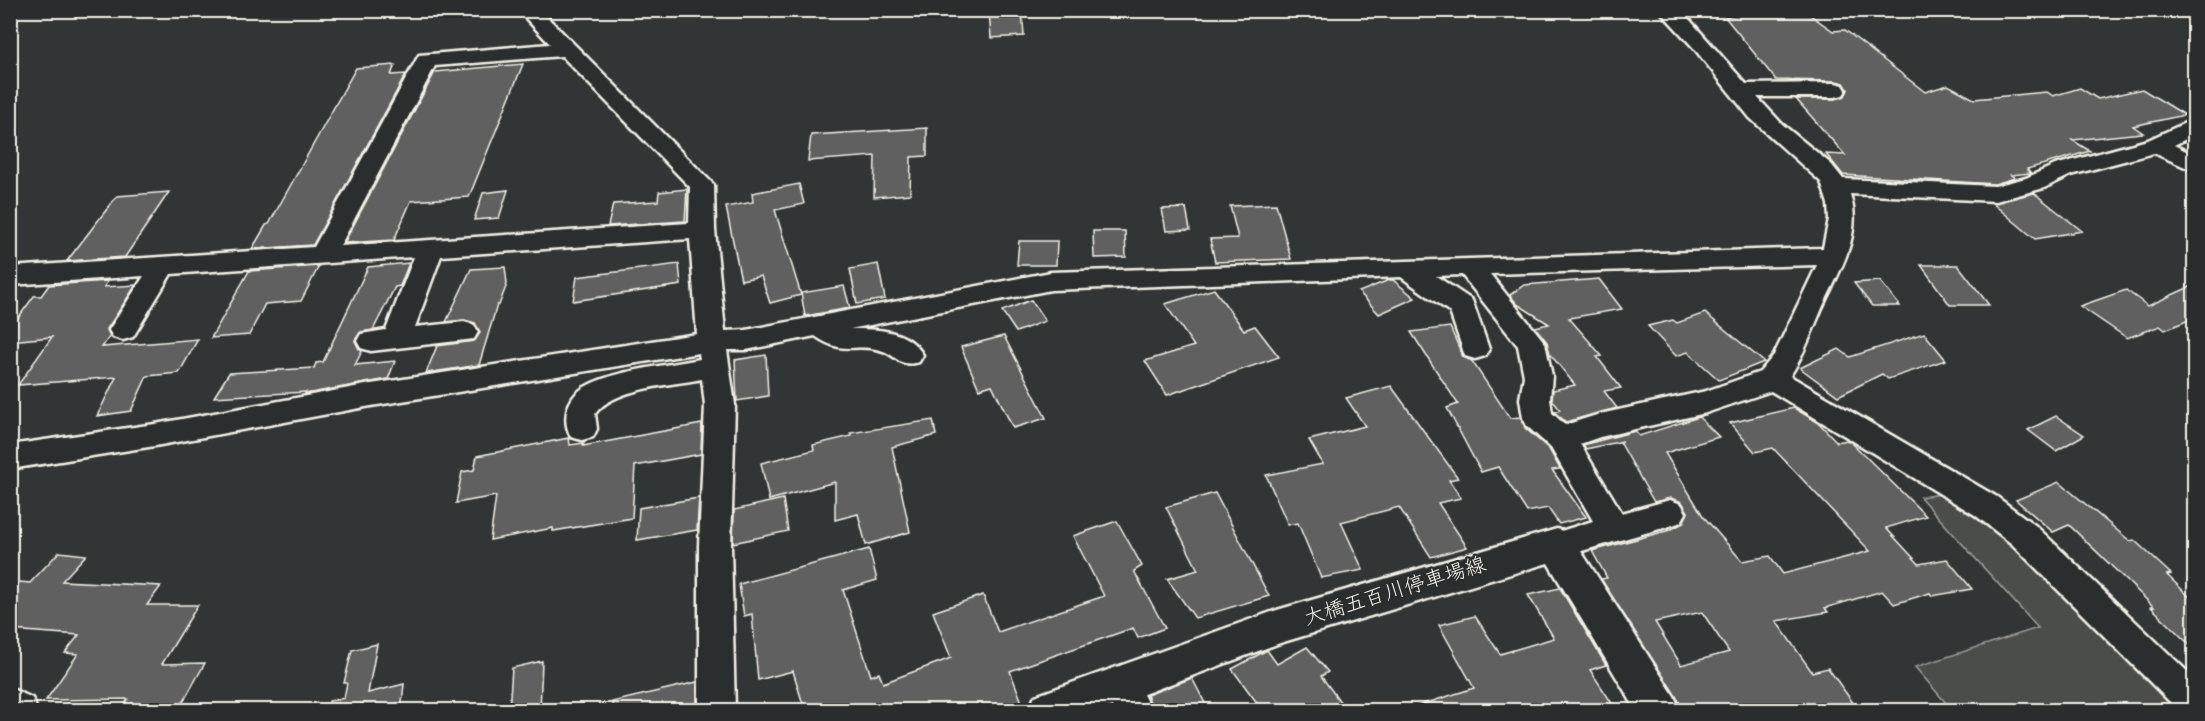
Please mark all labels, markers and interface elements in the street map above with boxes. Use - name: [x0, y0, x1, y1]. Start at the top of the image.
- street label: 大橋五百川停車場線: [1300, 549, 1490, 635]

